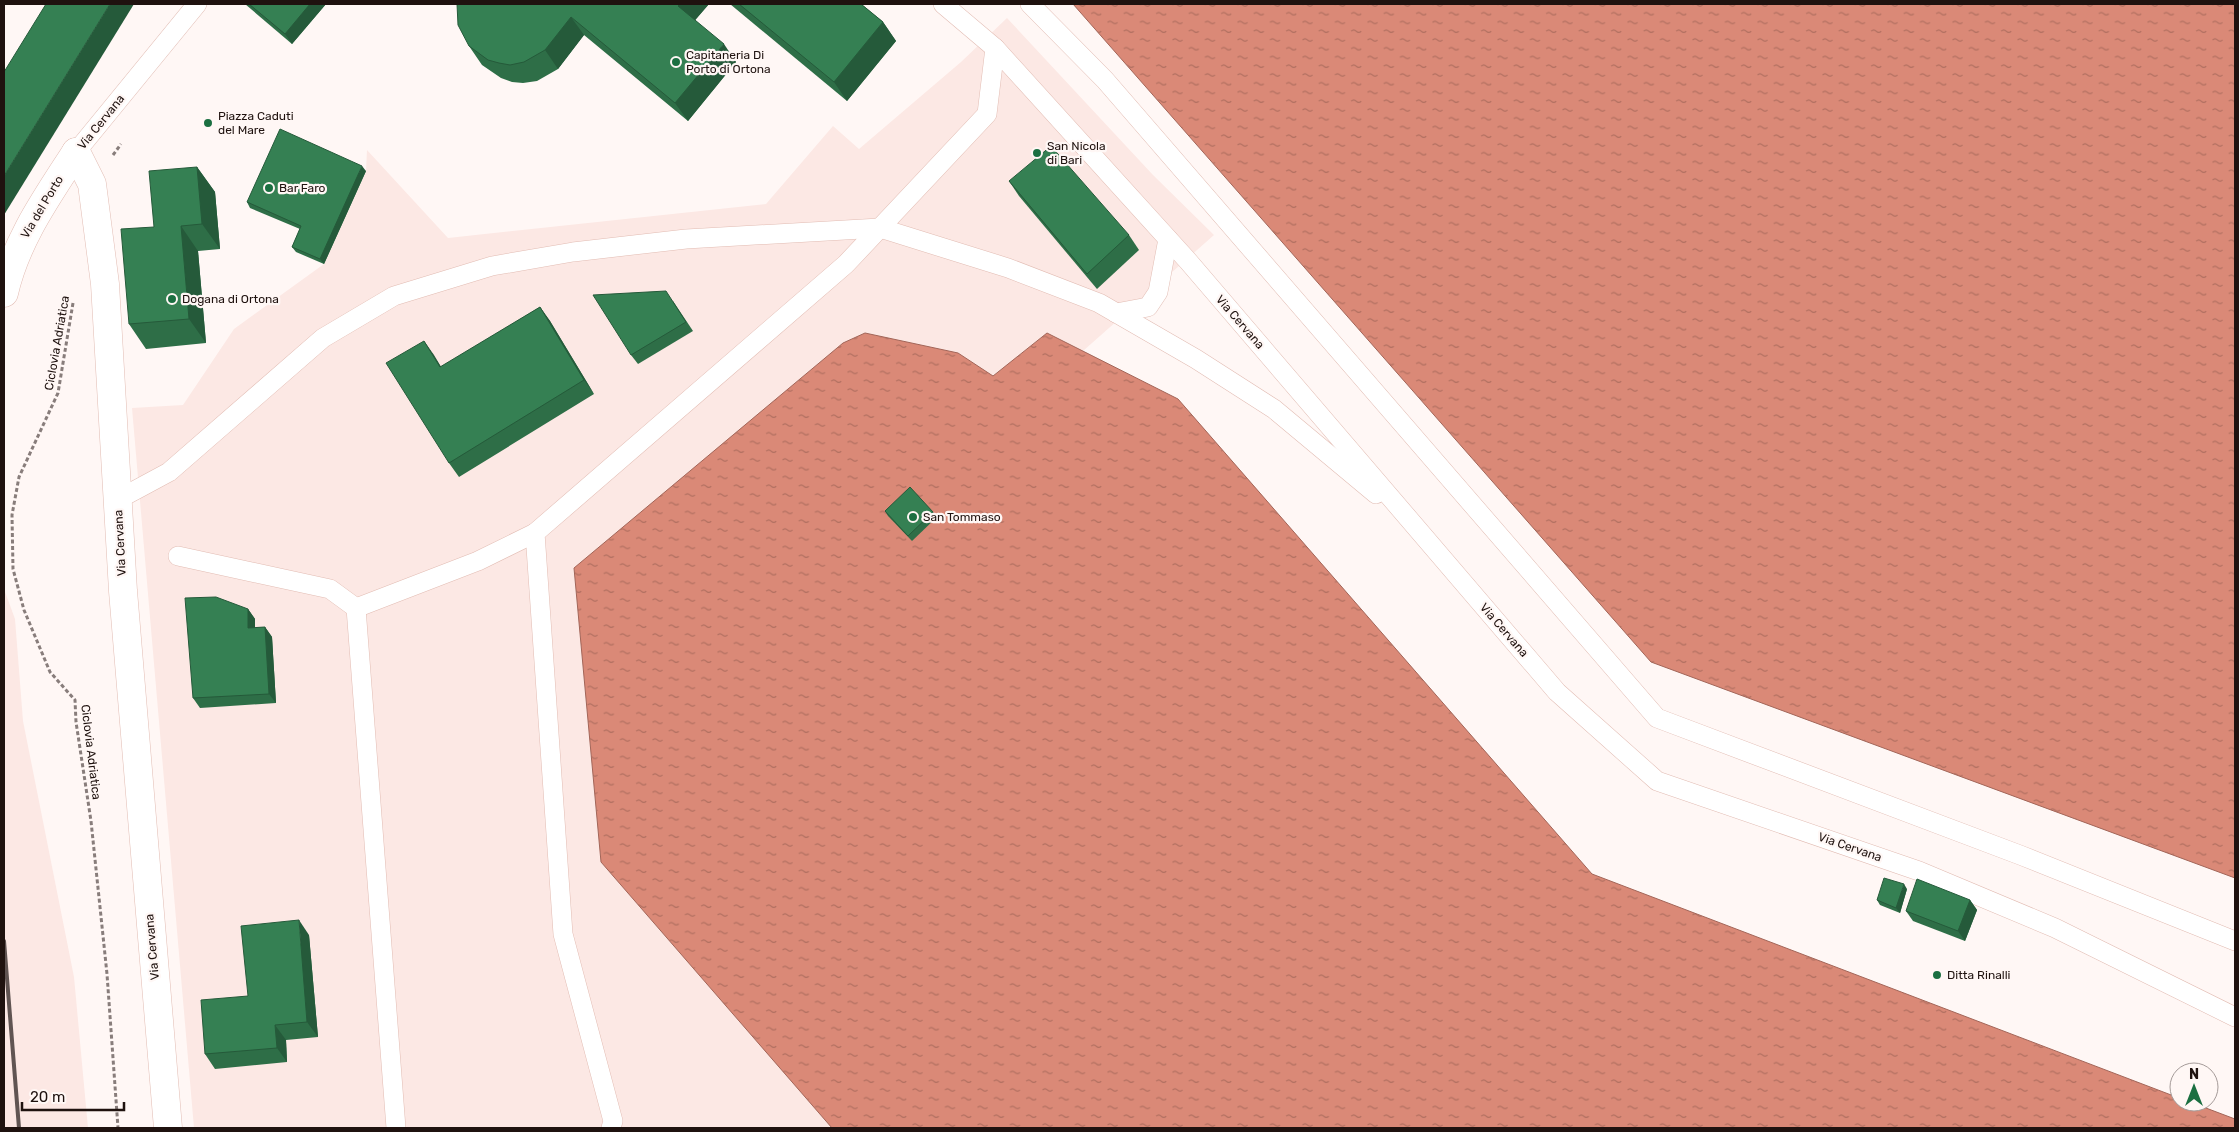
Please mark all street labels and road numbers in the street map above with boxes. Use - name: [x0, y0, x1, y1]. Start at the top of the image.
- street label: Via Cervana: [75, 92, 127, 152]
- street label: Via del Porto: [18, 173, 66, 241]
- street label: Via Cervana: [1213, 292, 1267, 352]
- street label: Ciclovia Adriatica: [42, 295, 72, 391]
- street label: Via Cervana: [111, 509, 129, 577]
- street label: Via Cervana: [1477, 600, 1531, 660]
- street label: Ciclovia Adriatica: [78, 704, 104, 800]
- street label: Via Cervana: [1816, 830, 1884, 864]
- street label: Via Cervana: [142, 913, 162, 981]

